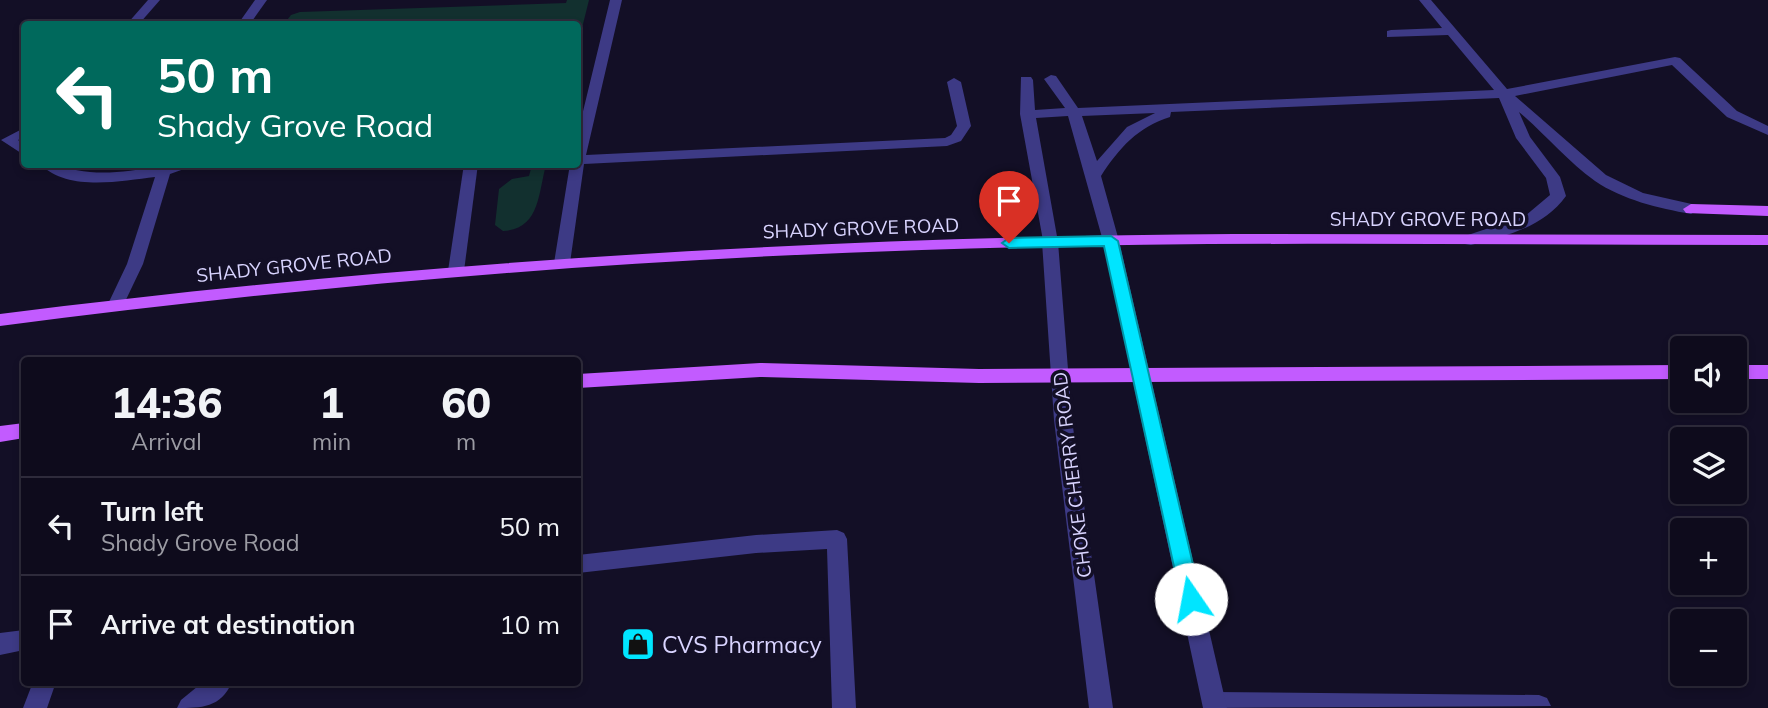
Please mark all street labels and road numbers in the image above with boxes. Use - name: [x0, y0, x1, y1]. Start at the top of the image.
- street label: SHADY GROVE ROAD: [1330, 207, 1526, 231]
- street label: SHADY GROVE ROAD: [762, 213, 960, 243]
- street label: SHADY GROVE ROAD: [195, 243, 393, 287]
- street label: CHOKE CHERRY ROAD: [1047, 371, 1097, 579]

